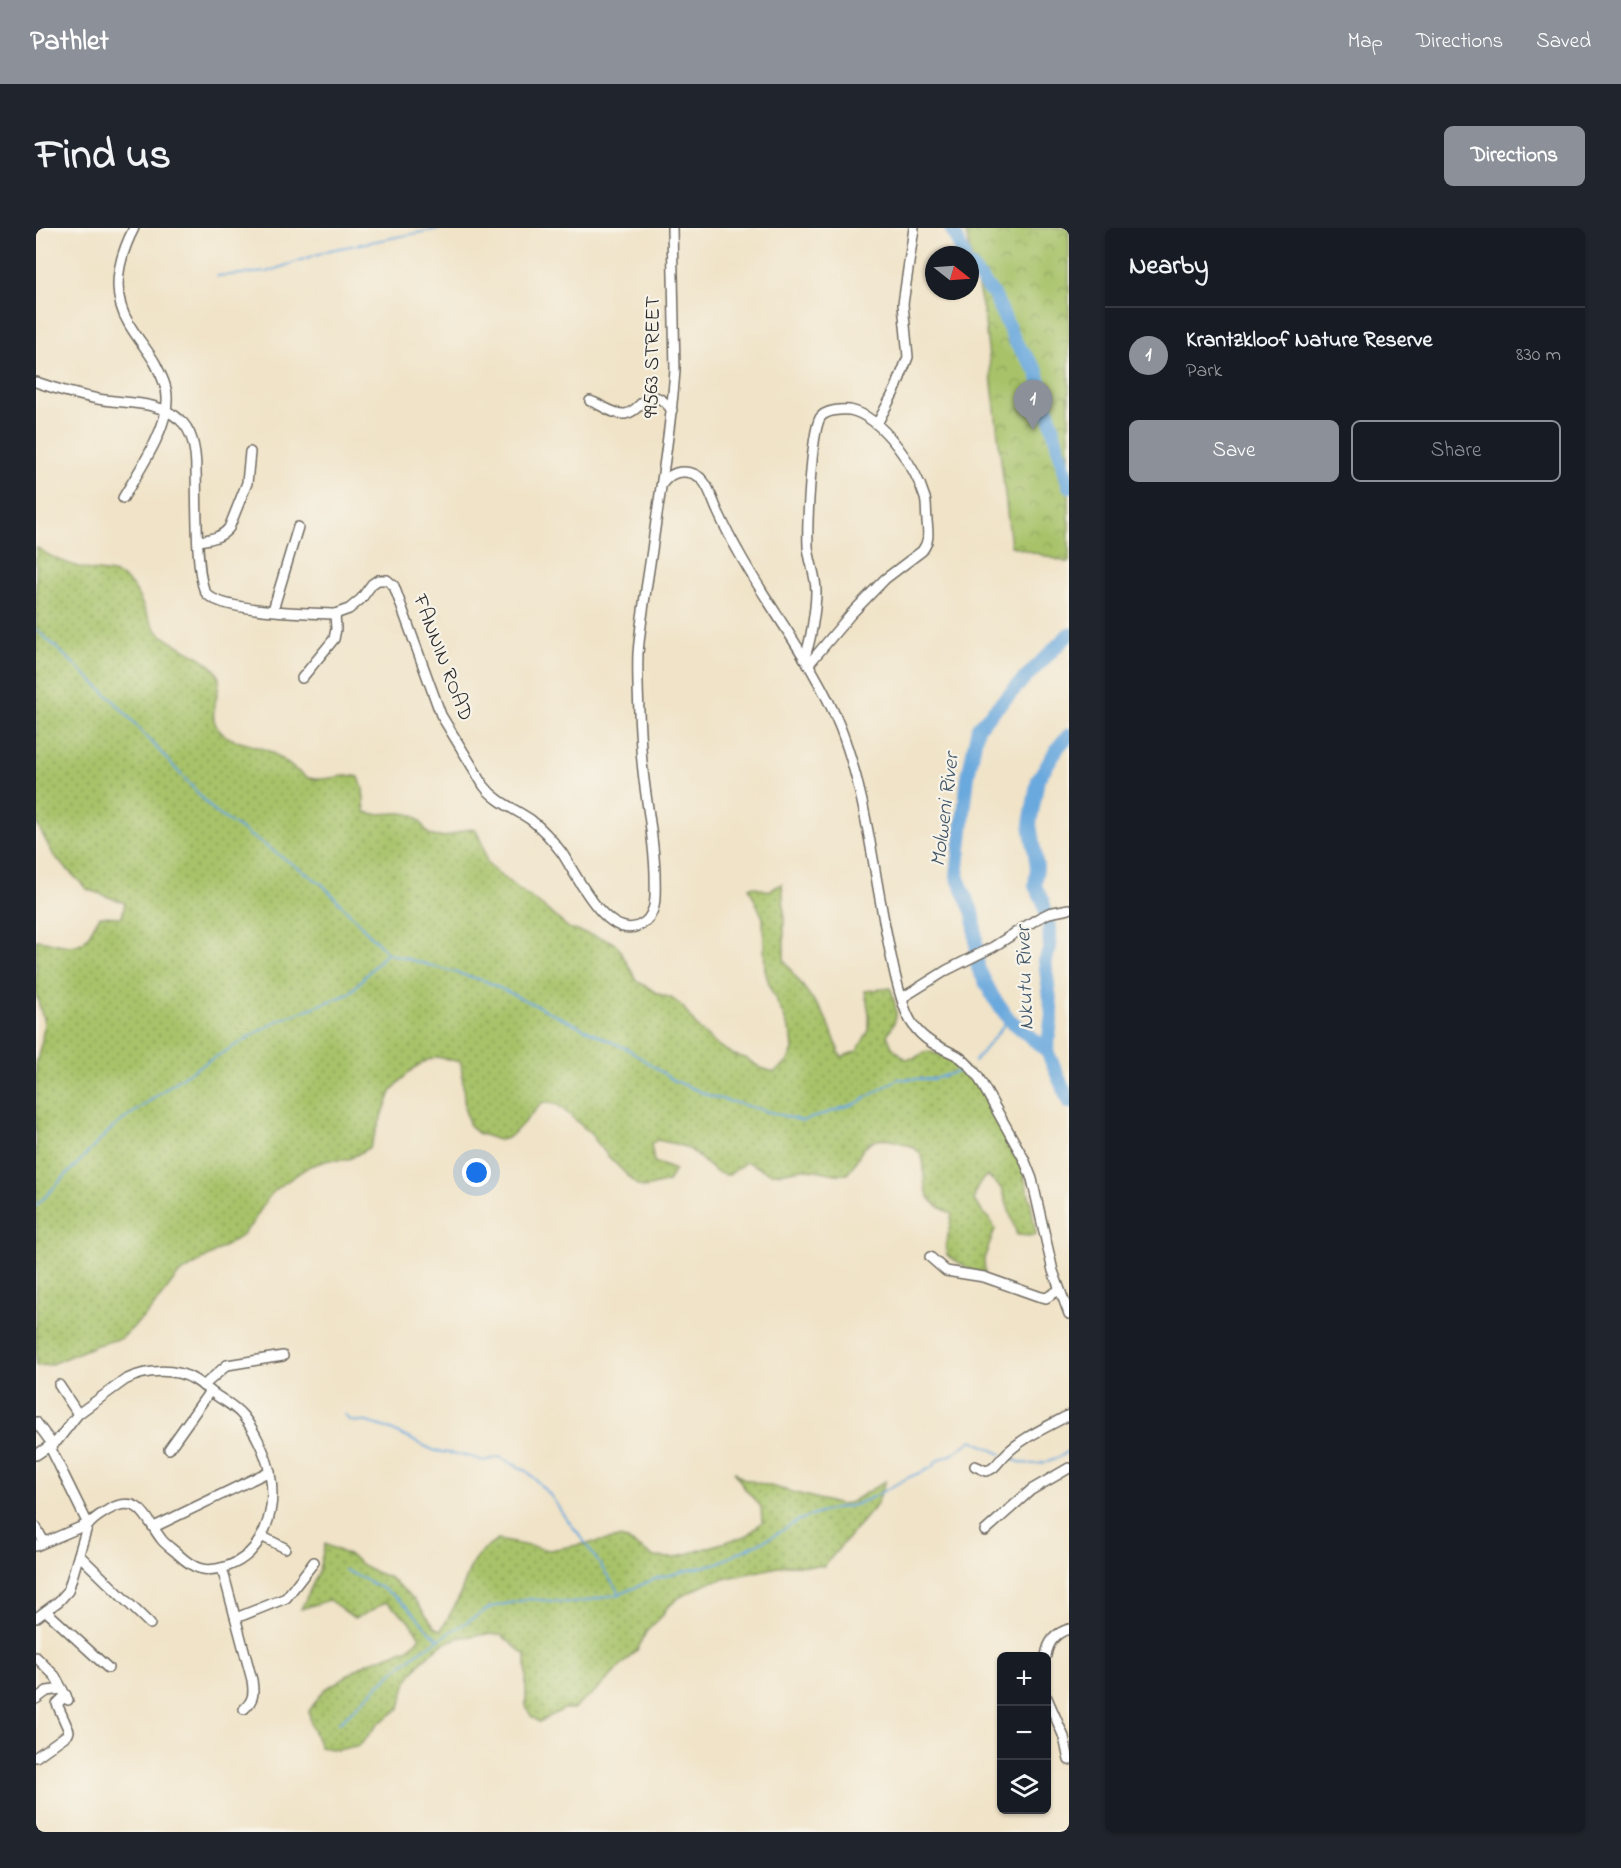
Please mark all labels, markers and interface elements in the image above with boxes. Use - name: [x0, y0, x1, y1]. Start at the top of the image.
- text: Pathlet: [30, 22, 109, 63]
- text: Map: [1347, 27, 1383, 57]
- text: Directions: [1416, 27, 1503, 57]
- text: Saved: [1536, 27, 1591, 57]
- text: Find us: [36, 126, 171, 187]
- button: Directions: [1444, 126, 1585, 186]
- north arrow: [925, 246, 979, 300]
- text: Nearby: [1129, 248, 1208, 286]
- street label: 99563 STREET: [637, 296, 669, 418]
- text: Krantzkloof Nature Reserve: [1186, 325, 1432, 357]
- text: 1: [1145, 341, 1152, 370]
- text: 830 m: [1516, 341, 1561, 370]
- text: Park: [1186, 357, 1222, 386]
- pin: 1: [1014, 380, 1052, 430]
- button: Save: [1129, 420, 1339, 482]
- button: Share: [1351, 420, 1561, 482]
- street label: FANNIN ROAD: [404, 589, 480, 726]
- water label: Molweni River: [923, 748, 969, 869]
- water label: Nkutu River: [1008, 922, 1044, 1031]
- your location: [462, 1158, 491, 1187]
- map controls: [997, 1652, 1051, 1814]
- button: +: [997, 1652, 1051, 1706]
- button: −: [997, 1706, 1051, 1760]
- button: layers: [997, 1760, 1051, 1814]

